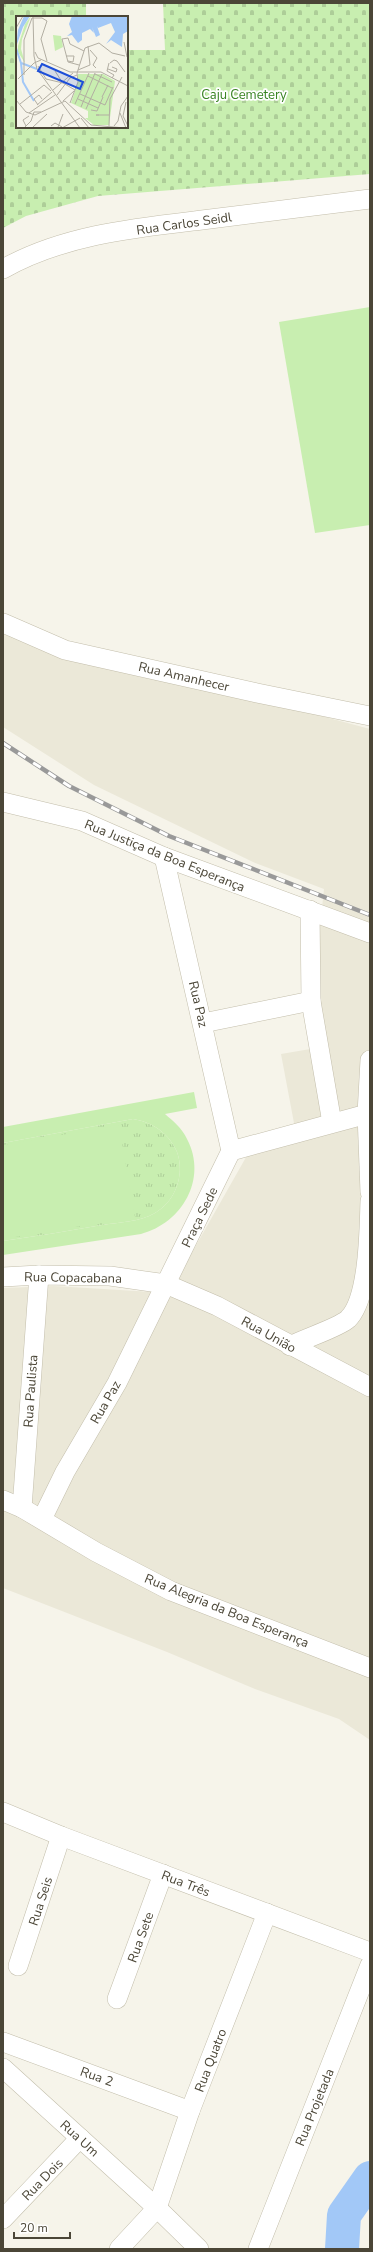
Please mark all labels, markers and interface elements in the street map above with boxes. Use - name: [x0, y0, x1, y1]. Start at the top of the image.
- inset map: [16, 16, 128, 128]
- park label: Caju Cemetery: [201, 86, 287, 104]
- street label: Rua Carlos Seidl: [135, 208, 233, 240]
- street label: Rua Amanhecer: [137, 658, 231, 696]
- street label: Rua Justiça da Boa Esperança: [82, 815, 248, 896]
- street label: Rua Paz: [184, 979, 212, 1029]
- street label: Praça Sede: [178, 1184, 222, 1251]
- street label: Rua Copacabana: [24, 1268, 122, 1288]
- street label: Rua União: [238, 1312, 299, 1357]
- street label: Rua Paulista: [19, 1354, 43, 1428]
- street label: Rua Paz: [86, 1378, 125, 1427]
- street label: Rua Alegria da Boa Esperança: [142, 1570, 312, 1652]
- street label: Rua Três: [159, 1866, 213, 1901]
- street label: Rua Seis: [25, 1875, 57, 1928]
- street label: Rua Sete: [123, 1910, 158, 1965]
- street label: Rua Quatro: [191, 2026, 231, 2095]
- street label: Rua 2: [78, 2063, 116, 2091]
- street label: Rua Projetada: [291, 2066, 339, 2149]
- street label: Rua Um: [56, 2116, 103, 2161]
- street label: Rua Dois: [18, 2155, 67, 2205]
- scale bar: [14, 2214, 70, 2240]
- text: 20 m: [20, 2220, 48, 2236]

